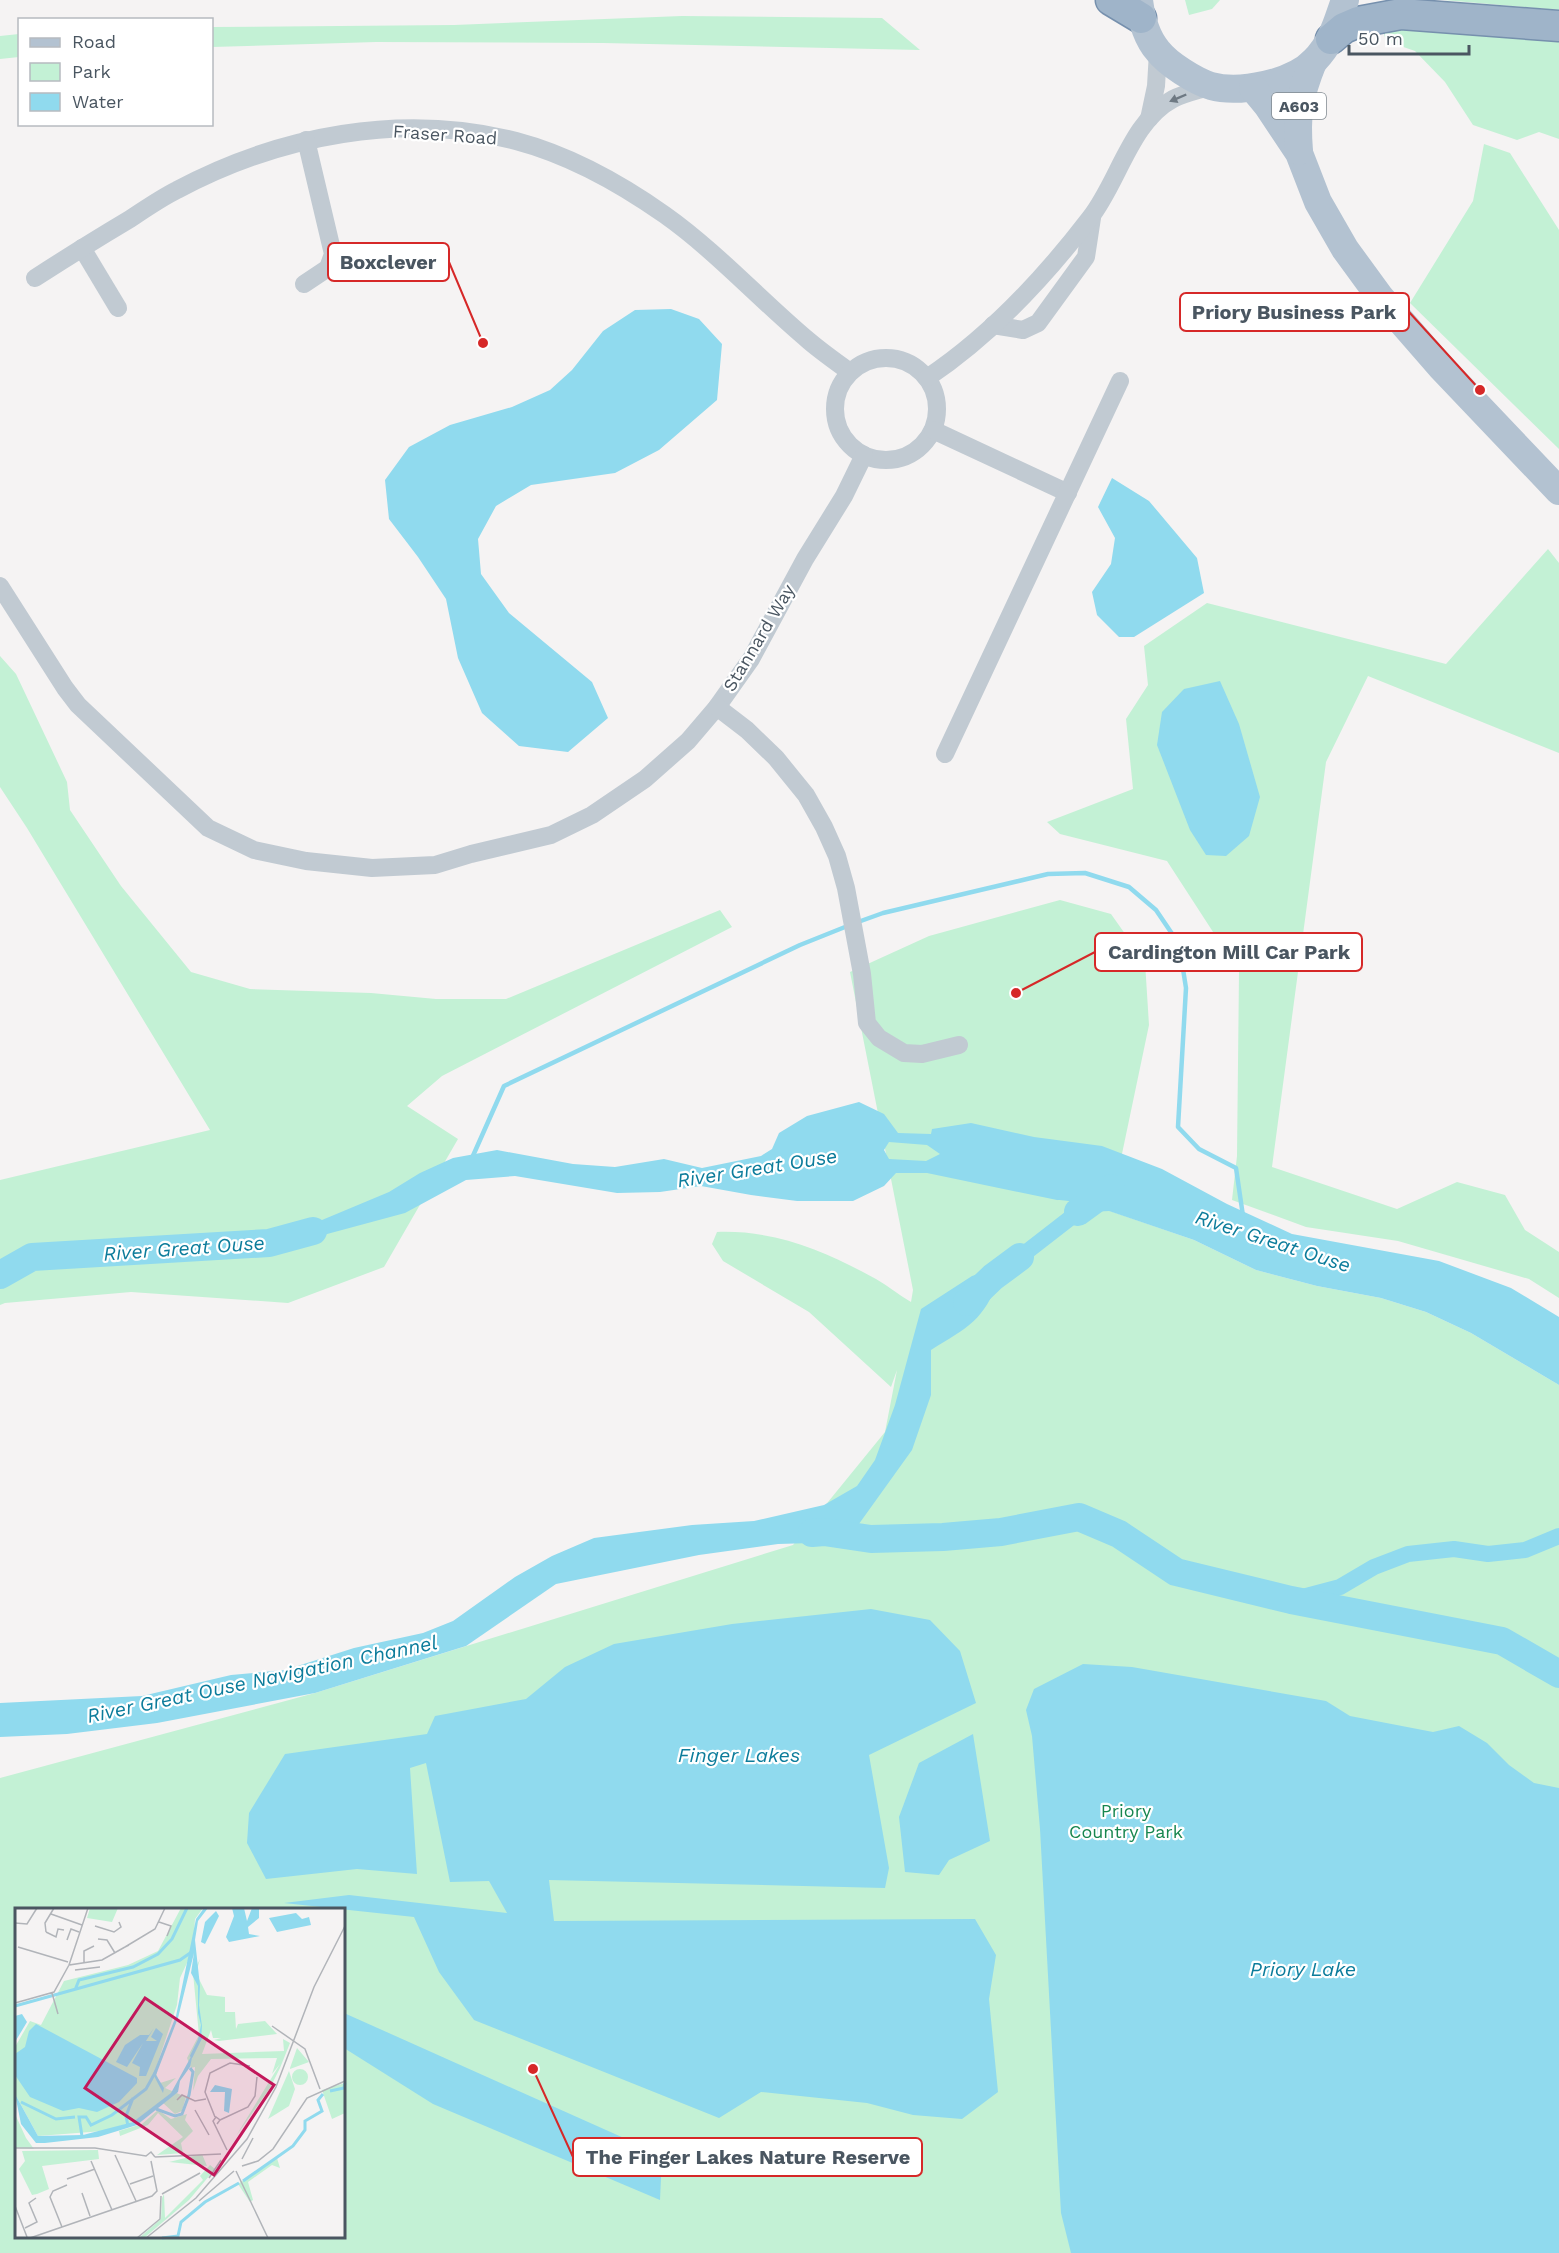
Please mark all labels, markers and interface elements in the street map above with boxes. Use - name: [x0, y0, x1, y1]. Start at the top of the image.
- legend: [18, 18, 213, 126]
- scale bar: [1349, 18, 1469, 56]
- text: 50 m: [1358, 28, 1403, 49]
- text: Road: [72, 31, 116, 52]
- text: Park: [72, 61, 111, 82]
- text: Water: [72, 91, 124, 112]
- road number: A603: [1272, 93, 1326, 119]
- one-way arrow: [1170, 94, 1187, 103]
- street label: Fraser Road: [392, 120, 498, 149]
- callout: Boxclever: [328, 243, 449, 281]
- text: Boxclever: [340, 250, 437, 274]
- callout: Priory Business Park: [1180, 293, 1409, 331]
- text: Priory Business Park: [1192, 300, 1397, 324]
- street label: Stannard Way: [718, 580, 799, 695]
- callout: Cardington Mill Car Park: [1095, 933, 1362, 971]
- text: Cardington Mill Car Park: [1108, 940, 1351, 964]
- water label: River Great Ouse: [675, 1143, 839, 1193]
- water label: River Great Ouse: [1192, 1205, 1354, 1277]
- water label: River Great Ouse: [102, 1230, 266, 1266]
- water label: River Great Ouse Navigation Channel: [85, 1630, 439, 1728]
- water label: Finger Lakes: [678, 1743, 800, 1767]
- park label: Priory Country Park: [1069, 1800, 1183, 1842]
- inset map: [15, 1908, 345, 2238]
- water label: Priory Lake: [1250, 1957, 1356, 1981]
- callout: The Finger Lakes Nature Reserve: [573, 2138, 922, 2176]
- text: The Finger Lakes Nature Reserve: [586, 2145, 910, 2169]

